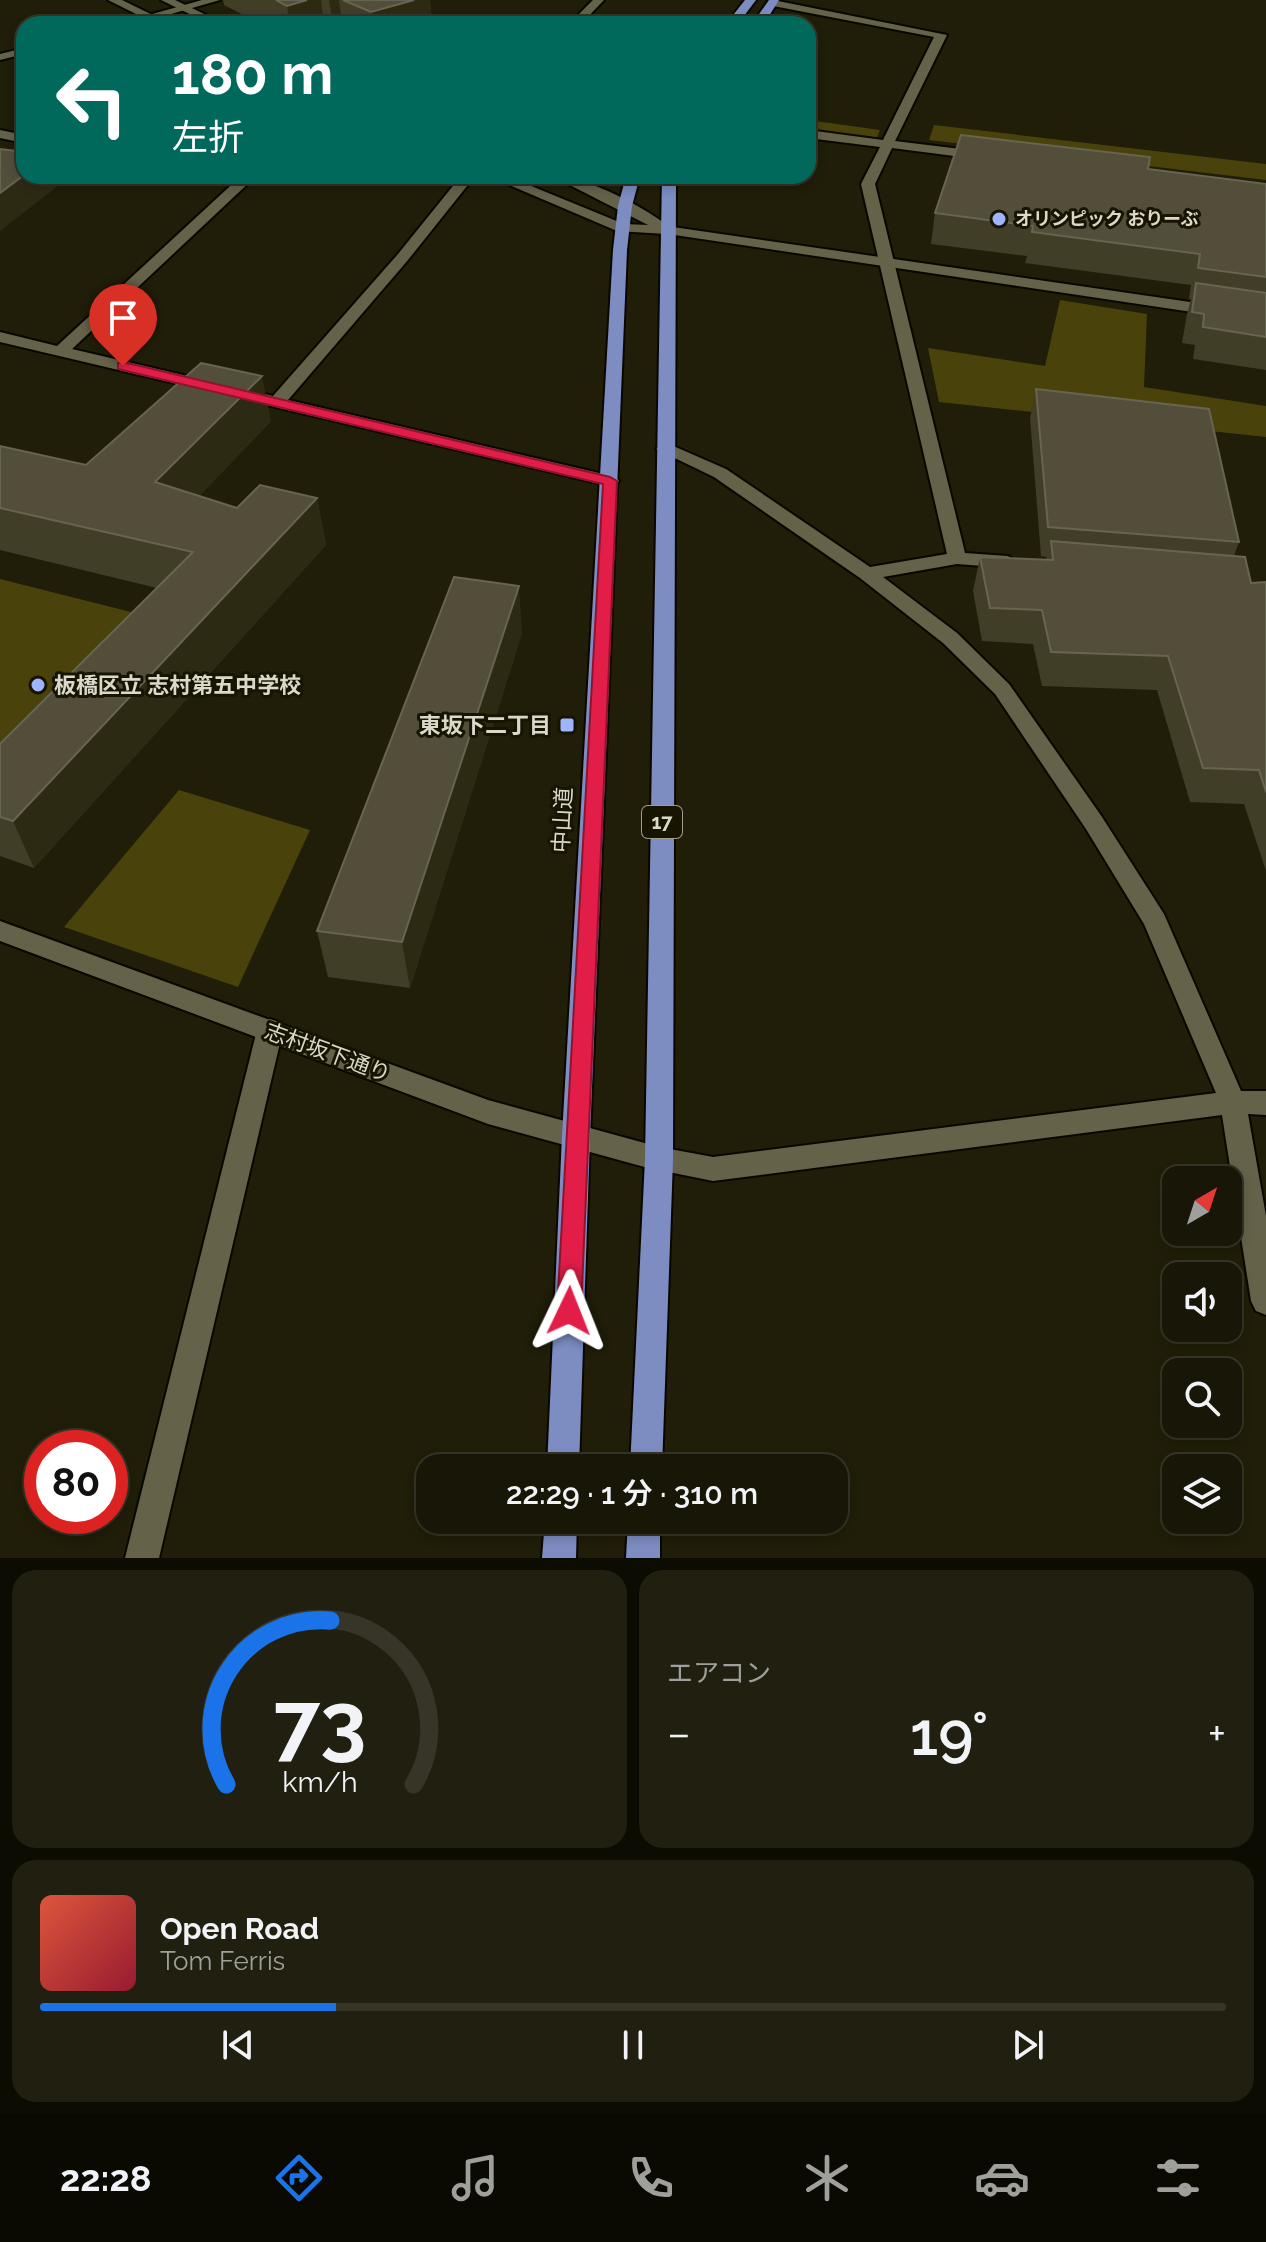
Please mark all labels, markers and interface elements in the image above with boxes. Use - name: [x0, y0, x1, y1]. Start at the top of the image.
- text: 180 m: [172, 41, 333, 107]
- icon: left: [40, 48, 144, 152]
- text: 左折: [172, 116, 244, 158]
- place label: オリンピック おりーぶ: [1015, 208, 1199, 229]
- marker: オリンピック おりーぶ: [990, 210, 1008, 228]
- pin: [89, 284, 157, 366]
- icon: arrive: [101, 296, 145, 340]
- place label: 板橋区立 志村第五中学校: [54, 672, 301, 698]
- marker: 板橋区立 志村第五中学校: [29, 676, 47, 694]
- place label: 東坂下二丁目: [419, 712, 551, 738]
- marker: 東坂下二丁目: [558, 716, 576, 734]
- street label: 中山道: [547, 786, 577, 854]
- road number: 17: [642, 806, 682, 838]
- street label: 志村坂下通り: [262, 1017, 394, 1087]
- north arrow: [1162, 1166, 1242, 1246]
- map controls: [1162, 1166, 1242, 1534]
- button: sound: [1162, 1262, 1242, 1342]
- position arrow: [527, 1269, 611, 1353]
- button: search: [1162, 1358, 1242, 1438]
- speed limit sign: 80: [24, 1430, 128, 1534]
- button: layers: [1162, 1454, 1242, 1534]
- text: 22:29 · 1 分 · 310 m: [506, 1476, 758, 1511]
- text: エアコン: [667, 1658, 771, 1688]
- text: 73: [273, 1673, 366, 1770]
- text: 19°: [910, 1699, 988, 1769]
- text: −: [667, 1708, 691, 1759]
- text: +: [1208, 1708, 1226, 1759]
- text: km/h: [282, 1765, 357, 1799]
- text: Open Road: [160, 1911, 319, 1946]
- text: Tom Ferris: [160, 1946, 285, 1976]
- icon: previous: [216, 2023, 260, 2067]
- icon: pause: [611, 2023, 655, 2067]
- icon: next: [1006, 2023, 1050, 2067]
- icon: directions: [271, 2150, 327, 2206]
- icon: music: [447, 2150, 503, 2206]
- icon: phone: [623, 2150, 679, 2206]
- icon: climate: [799, 2150, 855, 2206]
- icon: car: [974, 2150, 1030, 2206]
- icon: filters: [1150, 2150, 1206, 2206]
- text: 22:28: [60, 2157, 151, 2199]

